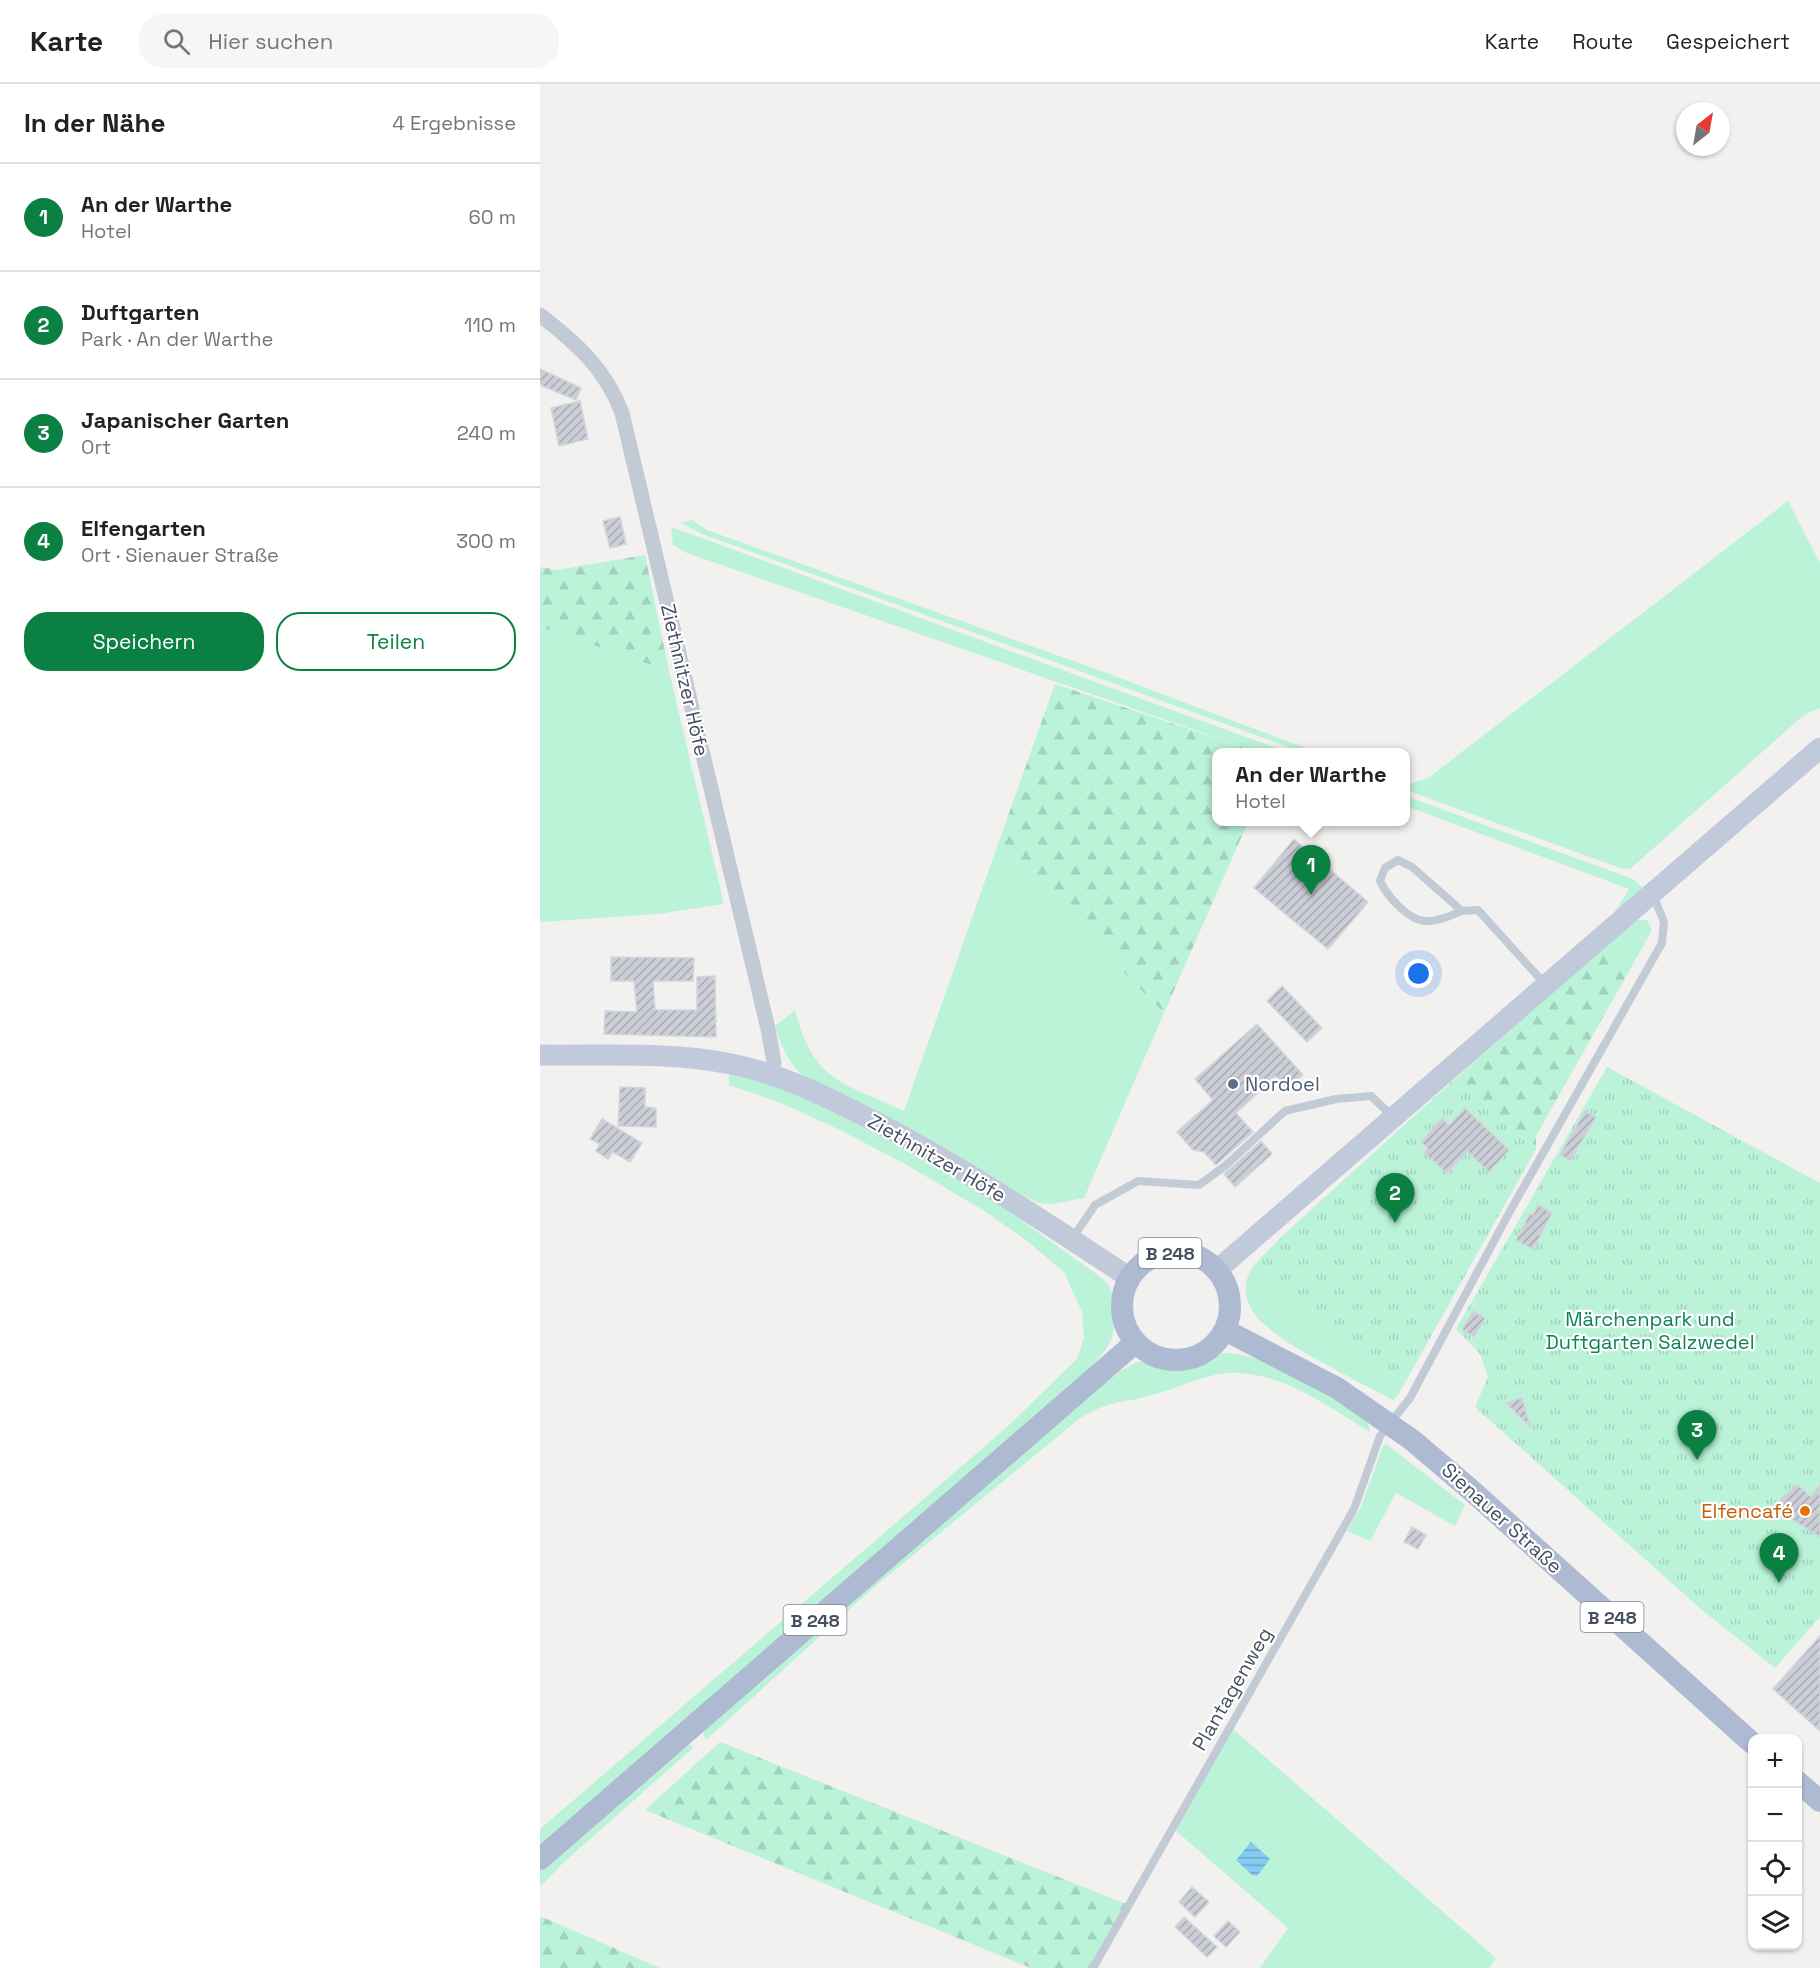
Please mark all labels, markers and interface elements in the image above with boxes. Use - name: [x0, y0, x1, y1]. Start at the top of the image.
- search box: [139, 14, 559, 68]
- text: Karte: [30, 23, 103, 59]
- icon: search: [160, 25, 193, 58]
- text: Hier suchen: [208, 27, 333, 55]
- text: Karte: [1485, 28, 1539, 55]
- text: Route: [1572, 28, 1633, 55]
- text: Gespeichert: [1666, 28, 1790, 55]
- north arrow: [1676, 102, 1730, 156]
- text: In der Nähe: [24, 106, 165, 140]
- text: 4 Ergebnisse: [392, 110, 516, 136]
- text: An der Warthe: [81, 190, 232, 218]
- text: 1: [39, 204, 48, 230]
- text: 60 m: [469, 204, 516, 230]
- text: Hotel: [81, 218, 132, 244]
- text: Duftgarten: [81, 298, 200, 326]
- text: 2: [38, 312, 49, 338]
- text: 110 m: [464, 312, 516, 338]
- text: Park · An der Warthe: [81, 326, 273, 352]
- text: Japanischer Garten: [81, 406, 289, 434]
- text: 3: [37, 420, 50, 446]
- text: 240 m: [457, 420, 516, 446]
- text: Ort: [81, 434, 111, 460]
- text: Elfengarten: [81, 514, 206, 542]
- text: 4: [37, 528, 50, 554]
- text: 300 m: [456, 528, 516, 554]
- text: Ort · Sienauer Straße: [81, 542, 279, 568]
- street label: Ziethnitzer Höfe: [655, 601, 715, 759]
- button: Speichern: [24, 612, 264, 671]
- button: Teilen: [276, 612, 516, 671]
- popup: [1212, 748, 1410, 826]
- text: An der Warthe: [1235, 760, 1387, 788]
- text: Hotel: [1235, 788, 1286, 814]
- pin: 1: [1292, 846, 1330, 895]
- your location: [1404, 959, 1433, 988]
- place label: Nordoel: [1245, 1071, 1320, 1097]
- marker: Nordoel: [1226, 1077, 1240, 1091]
- street label: Ziethnitzer Höfe: [863, 1108, 1011, 1208]
- pin: 2: [1376, 1174, 1414, 1223]
- road number: B 248: [1138, 1238, 1202, 1268]
- park label: Märchenpark und Duftgarten Salzwedel: [1545, 1306, 1755, 1355]
- pin: 3: [1678, 1410, 1716, 1460]
- street label: Sienauer Straße: [1436, 1457, 1568, 1579]
- place label: Elfencafé: [1701, 1498, 1793, 1524]
- marker: Elfencafé: [1798, 1504, 1812, 1518]
- pin: 4: [1760, 1534, 1798, 1583]
- road number: B 248: [1580, 1602, 1644, 1632]
- road number: B 248: [784, 1605, 846, 1635]
- street label: Plantagenweg: [1186, 1623, 1278, 1755]
- map controls: [1748, 1734, 1802, 1950]
- button: +: [1748, 1734, 1802, 1788]
- button: −: [1748, 1788, 1802, 1842]
- button: locate: [1748, 1842, 1802, 1896]
- button: layers: [1748, 1896, 1802, 1950]

